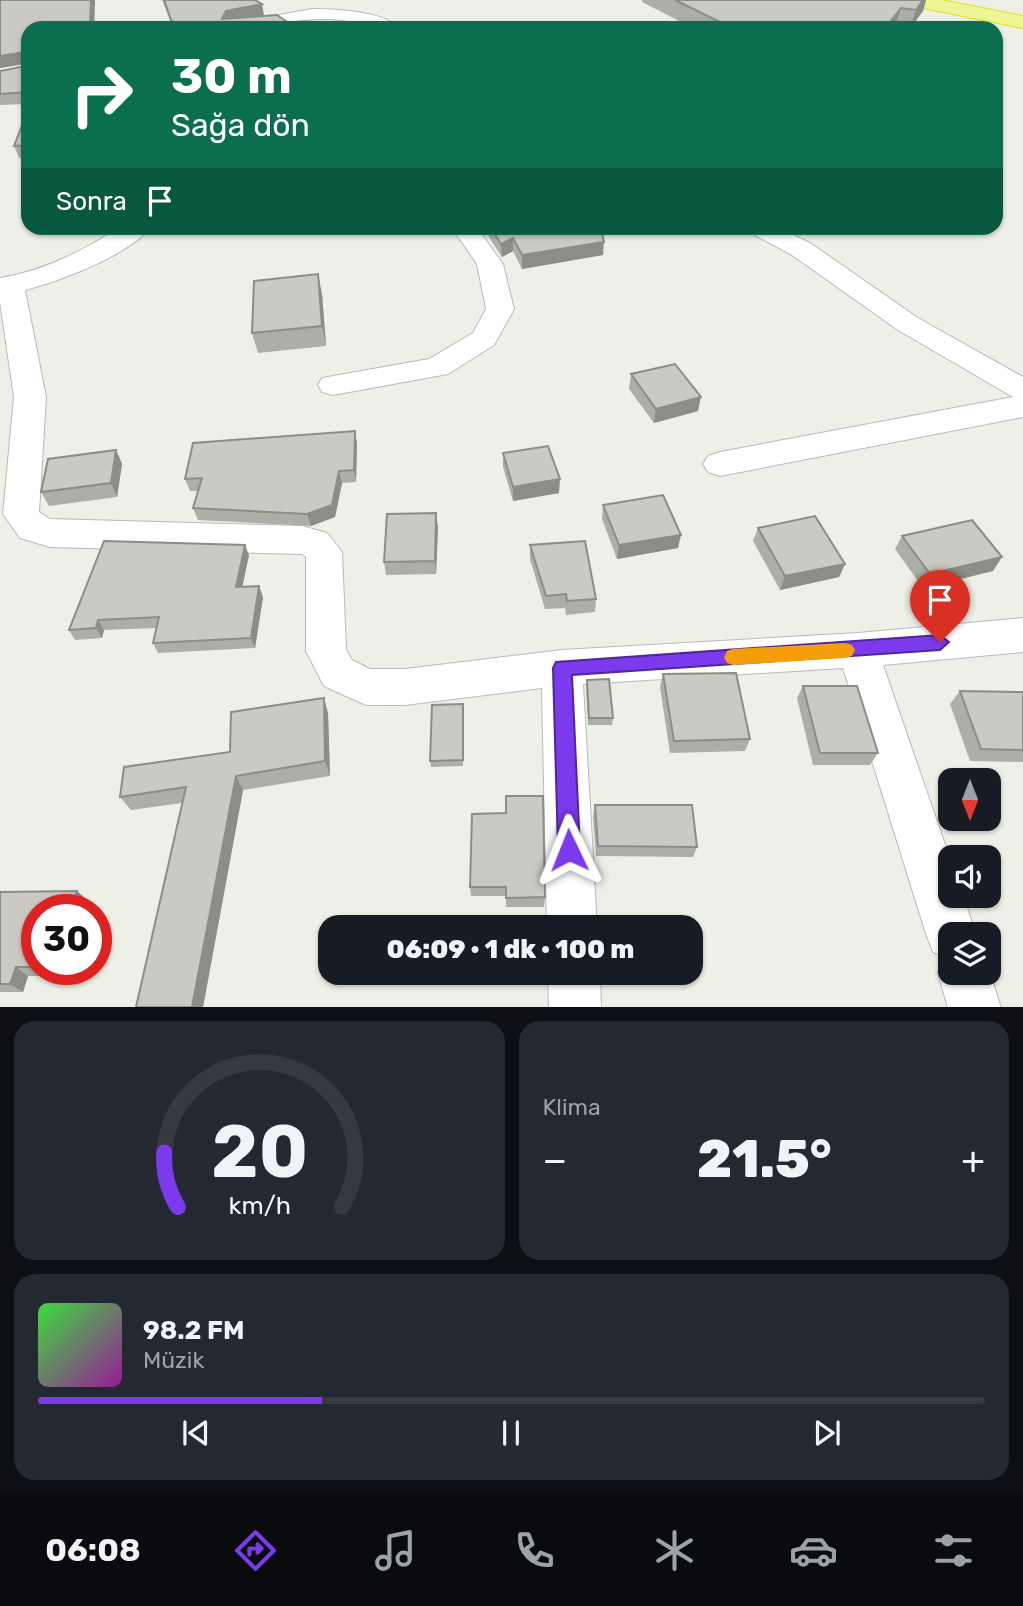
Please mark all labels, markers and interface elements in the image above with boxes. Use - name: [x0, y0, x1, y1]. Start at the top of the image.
- text: 30 m: [171, 47, 292, 105]
- icon: right: [56, 49, 147, 140]
- text: Sağa dön: [171, 106, 310, 144]
- icon: arrive: [141, 182, 179, 220]
- text: Sonra: [56, 186, 127, 217]
- pin: [910, 570, 970, 642]
- icon: arrive: [921, 581, 959, 619]
- north arrow: [938, 768, 1001, 831]
- map controls: [938, 768, 1001, 985]
- position arrow: [532, 813, 606, 887]
- button: sound: [938, 845, 1001, 908]
- speed limit sign: 30: [21, 894, 112, 985]
- button: layers: [938, 922, 1001, 985]
- text: 06:09 · 1 dk · 100 m: [387, 934, 634, 965]
- text: Klima: [543, 1093, 601, 1121]
- text: 20: [211, 1109, 308, 1195]
- text: 21.5°: [697, 1128, 832, 1190]
- text: −: [543, 1137, 567, 1183]
- text: +: [961, 1137, 985, 1183]
- text: km/h: [228, 1190, 290, 1219]
- text: 98.2 FM: [143, 1315, 245, 1346]
- text: Müzik: [143, 1346, 204, 1374]
- icon: previous: [177, 1414, 215, 1452]
- icon: pause: [492, 1414, 530, 1452]
- icon: next: [808, 1414, 846, 1452]
- icon: directions: [231, 1526, 280, 1575]
- icon: music: [371, 1526, 420, 1575]
- icon: phone: [510, 1526, 559, 1575]
- icon: climate: [650, 1526, 699, 1575]
- icon: car: [789, 1526, 838, 1575]
- icon: filters: [929, 1526, 978, 1575]
- text: 06:08: [45, 1531, 141, 1569]

